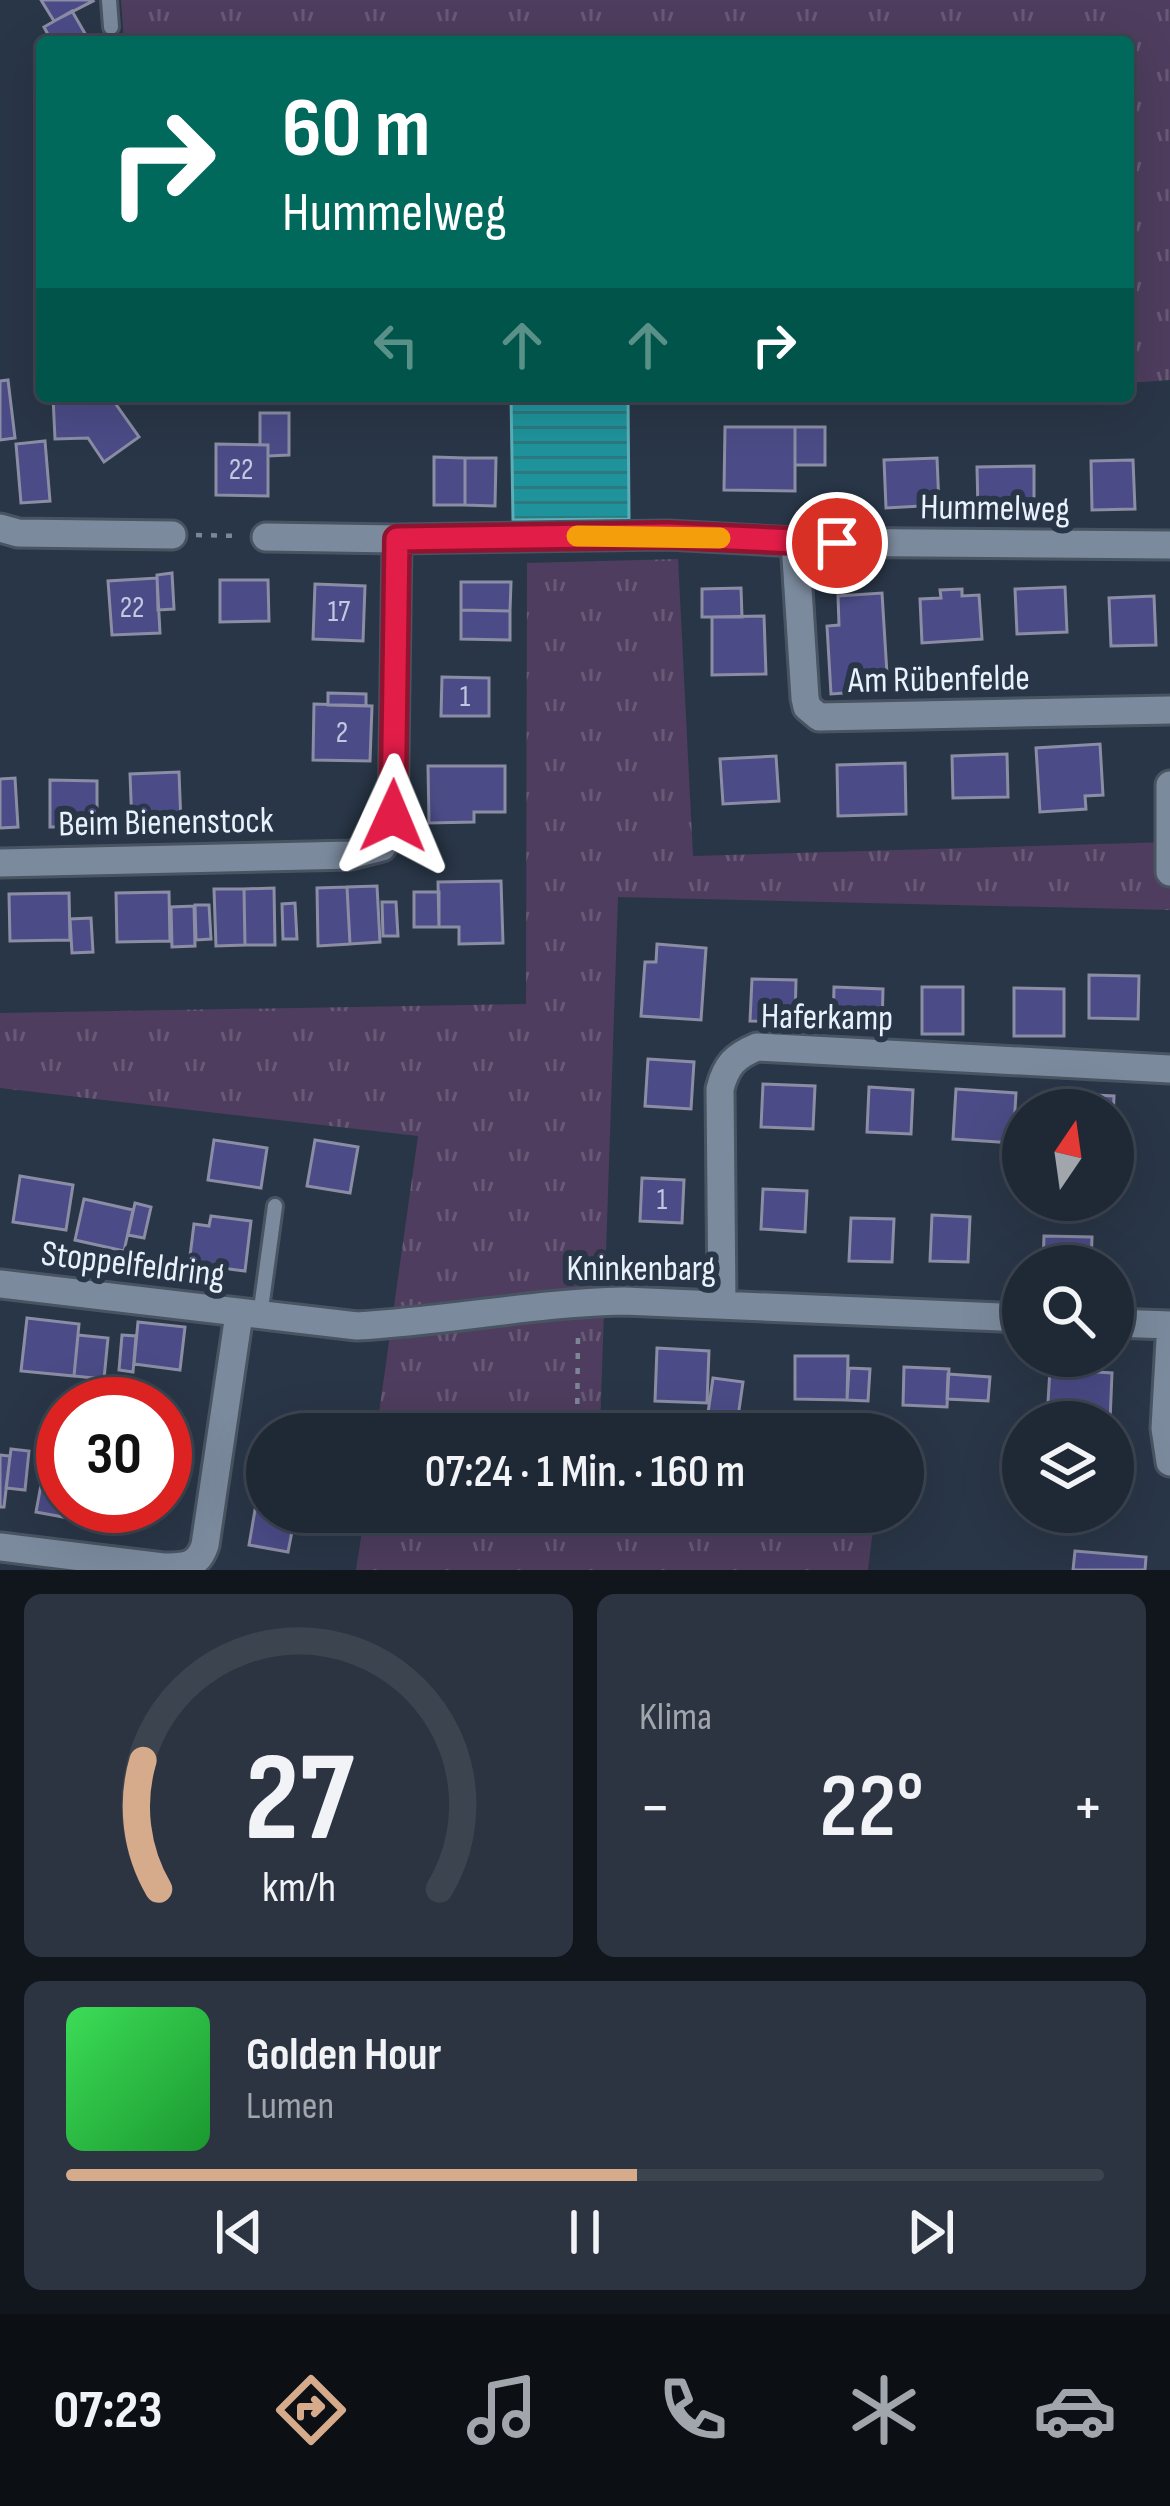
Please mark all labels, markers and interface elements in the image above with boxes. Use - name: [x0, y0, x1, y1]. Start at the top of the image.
- text: 60 m: [282, 79, 430, 180]
- icon: right: [84, 84, 240, 240]
- text: Hummelweg: [282, 181, 506, 246]
- icon: left: [363, 312, 429, 378]
- icon: ahead: [489, 312, 555, 378]
- icon: ahead: [615, 312, 681, 378]
- icon: right: [741, 312, 807, 378]
- house number: 22: [229, 452, 253, 488]
- street label: Hummelweg: [920, 486, 1070, 532]
- pin: [786, 492, 888, 594]
- icon: arrive: [804, 510, 870, 576]
- house number: 22: [120, 590, 144, 626]
- house number: 17: [328, 594, 350, 630]
- street label: Am Rübenfelde: [847, 657, 1030, 703]
- house number: 1: [460, 679, 471, 715]
- house number: 2: [336, 715, 348, 751]
- position arrow: [330, 753, 456, 879]
- street label: Beim Bienenstock: [58, 800, 274, 846]
- street label: Haferkamp: [761, 995, 893, 1041]
- north arrow: [1002, 1089, 1134, 1221]
- map controls: [1002, 1089, 1134, 1533]
- house number: 1: [657, 1182, 668, 1218]
- street label: Stoppelfeldring: [39, 1232, 227, 1298]
- button: search: [1002, 1245, 1134, 1377]
- street label: Kninkenbarg: [566, 1248, 716, 1291]
- speed limit sign: 30: [36, 1377, 192, 1533]
- button: layers: [1002, 1401, 1134, 1533]
- text: 07:24 · 1 Min. · 160 m: [425, 1445, 745, 1500]
- text: Klima: [639, 1694, 712, 1741]
- text: 27: [244, 1726, 354, 1875]
- text: 22°: [819, 1754, 924, 1862]
- text: −: [639, 1769, 671, 1848]
- text: +: [1072, 1769, 1104, 1848]
- text: km/h: [261, 1861, 336, 1913]
- text: Golden Hour: [246, 2028, 441, 2083]
- text: Lumen: [246, 2083, 334, 2130]
- icon: previous: [206, 2199, 272, 2265]
- icon: pause: [552, 2199, 618, 2265]
- icon: next: [898, 2199, 964, 2265]
- icon: directions: [269, 2368, 353, 2452]
- icon: music: [460, 2368, 544, 2452]
- icon: phone: [651, 2368, 735, 2452]
- icon: climate: [842, 2368, 926, 2452]
- icon: car: [1033, 2368, 1117, 2452]
- text: 07:23: [53, 2378, 162, 2443]

